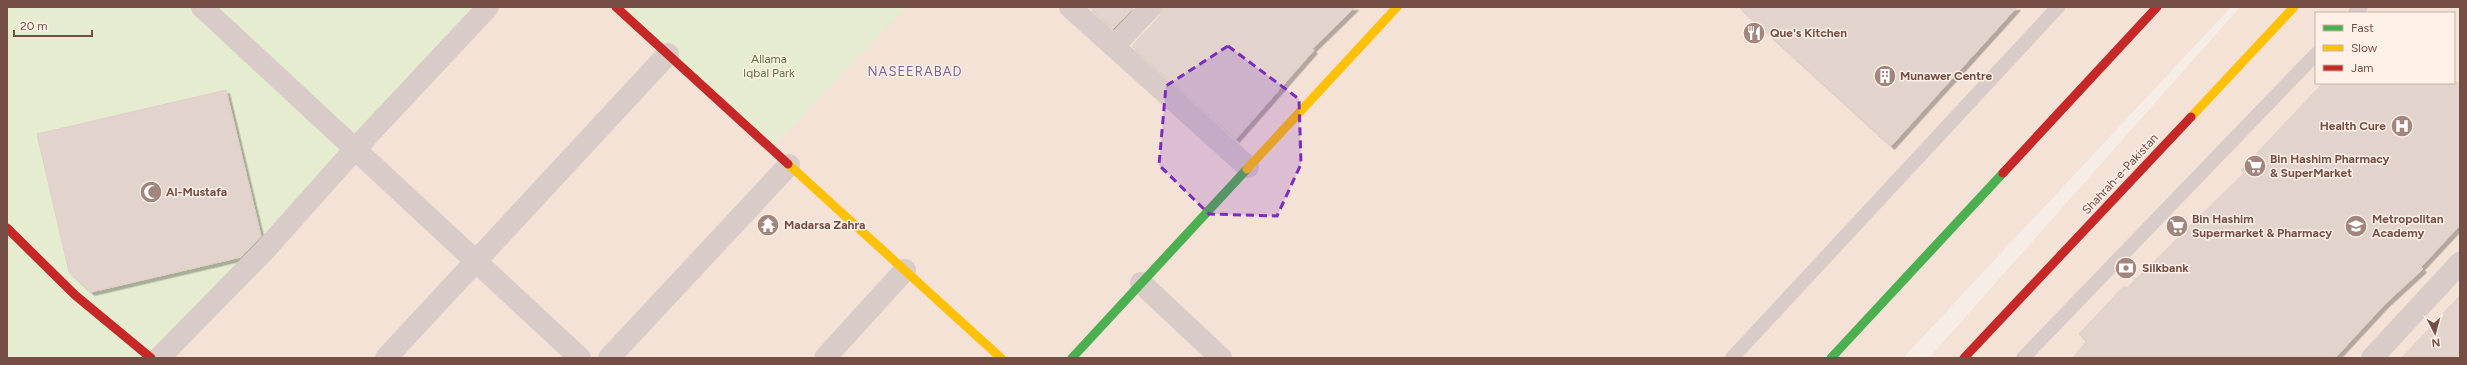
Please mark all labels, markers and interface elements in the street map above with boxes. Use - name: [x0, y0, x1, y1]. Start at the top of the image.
- scale bar: [14, 12, 92, 38]
- legend: [2315, 12, 2455, 84]
- text: 20 m: [20, 19, 48, 33]
- restaurant icon: Que's Kitchen: [1741, 20, 1767, 46]
- text: Fast: [2351, 21, 2374, 35]
- place label: Que's Kitchen: [1770, 26, 1847, 40]
- text: Slow: [2351, 41, 2378, 55]
- park label: Allama Iqbal Park: [743, 52, 795, 80]
- text: Jam: [2351, 61, 2374, 75]
- building icon: Munawer Centre: [1872, 63, 1898, 89]
- district label: NASEERABAD: [868, 64, 962, 79]
- place label: Munawer Centre: [1900, 69, 1993, 83]
- hospital icon: Health Cure: [2389, 113, 2415, 139]
- place label: Health Cure: [2320, 119, 2386, 133]
- street label: Shahrah-e-Pakistan: [2079, 131, 2161, 217]
- place label: Bin Hashim Pharmacy & SuperMarket: [2270, 152, 2390, 180]
- supermarket icon: Bin Hashim Pharmacy & SuperMarket: [2242, 153, 2268, 179]
- mosque icon: Al-Mustafa: [138, 179, 164, 205]
- place label: Al-Mustafa: [166, 185, 227, 199]
- temple icon: Madarsa Zahra: [755, 212, 781, 238]
- place label: Bin Hashim Supermarket & Pharmacy: [2192, 212, 2332, 240]
- place label: Metropolitan Academy: [2372, 212, 2444, 240]
- supermarket icon: Bin Hashim Supermarket & Pharmacy: [2164, 213, 2190, 239]
- school or university icon: Metropolitan Academy: [2343, 213, 2369, 239]
- place label: Madarsa Zahra: [784, 218, 865, 232]
- bank icon: Silkbank: [2113, 255, 2139, 281]
- place label: Silkbank: [2142, 261, 2189, 275]
- north arrow: [2415, 313, 2455, 353]
- text: N: [2431, 336, 2441, 349]

